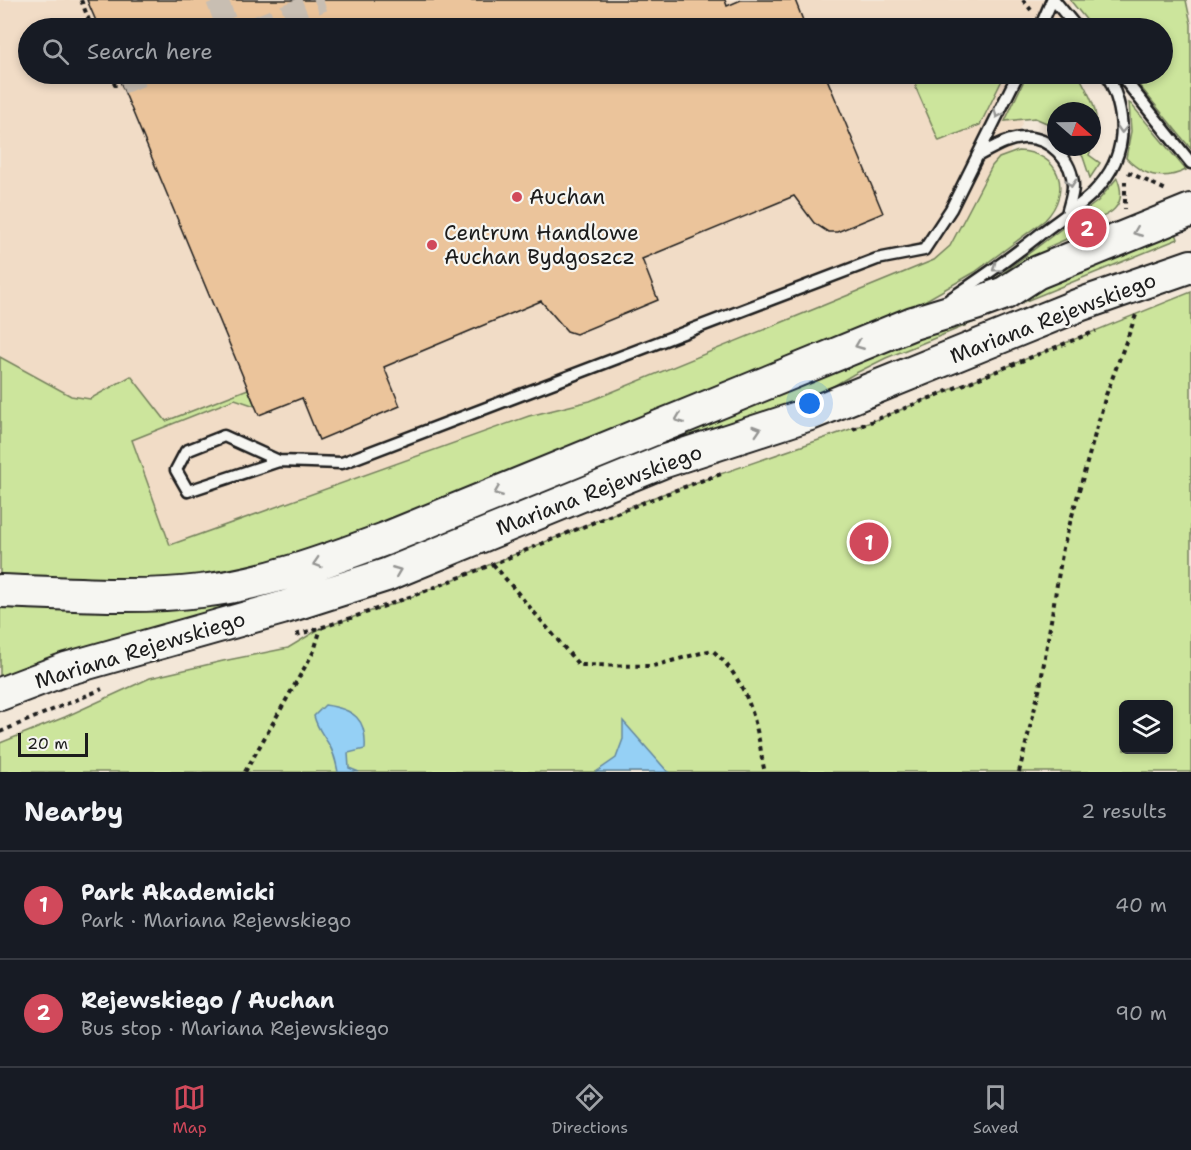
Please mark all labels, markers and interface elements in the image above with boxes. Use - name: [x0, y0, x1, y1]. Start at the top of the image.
- search box: [18, 18, 1173, 84]
- icon: search: [39, 35, 72, 68]
- text: Search here: [87, 37, 213, 66]
- north arrow: [1047, 102, 1101, 156]
- one-way arrow: [994, 108, 1006, 119]
- one-way arrow: [1115, 125, 1128, 134]
- one-way arrow: [1064, 178, 1077, 187]
- place label: Auchan: [529, 183, 605, 211]
- marker: Auchan: [510, 190, 524, 204]
- pin: 2: [1068, 206, 1106, 250]
- place label: Centrum Handlowe Auchan Bydgoszcz: [444, 219, 639, 271]
- one-way arrow: [1132, 225, 1143, 237]
- marker: Centrum Handlowe Auchan Bydgoszcz: [425, 238, 439, 252]
- one-way arrow: [991, 261, 1002, 272]
- street label: Mariana Rejewskiego: [946, 266, 1160, 370]
- one-way arrow: [855, 338, 866, 350]
- your location: [795, 389, 824, 418]
- one-way arrow: [674, 412, 685, 424]
- one-way arrow: [751, 425, 762, 438]
- street label: Mariana Rejewskiego: [492, 438, 706, 542]
- one-way arrow: [493, 485, 504, 497]
- pin: 1: [850, 520, 888, 564]
- one-way arrow: [312, 556, 323, 569]
- one-way arrow: [390, 566, 401, 578]
- street label: Mariana Rejewskiego: [31, 605, 249, 695]
- map controls: [1119, 700, 1173, 754]
- button: layers: [1119, 700, 1173, 754]
- scale bar: [18, 730, 88, 758]
- text: 20 m: [27, 733, 68, 754]
- text: Nearby: [24, 794, 123, 829]
- text: 2 results: [1081, 798, 1167, 824]
- text: Park Akademicki: [81, 878, 275, 907]
- text: 1: [39, 892, 48, 918]
- text: 40 m: [1115, 892, 1167, 918]
- text: Park · Mariana Rejewskiego: [81, 907, 351, 933]
- text: Rejewskiego / Auchan: [81, 986, 334, 1015]
- text: 2: [37, 1000, 51, 1026]
- text: 90 m: [1115, 1000, 1167, 1026]
- text: Bus stop · Mariana Rejewskiego: [81, 1015, 389, 1041]
- tab: Map: [173, 1081, 207, 1138]
- tab: Directions: [552, 1081, 628, 1138]
- tab: Saved: [973, 1081, 1019, 1138]

